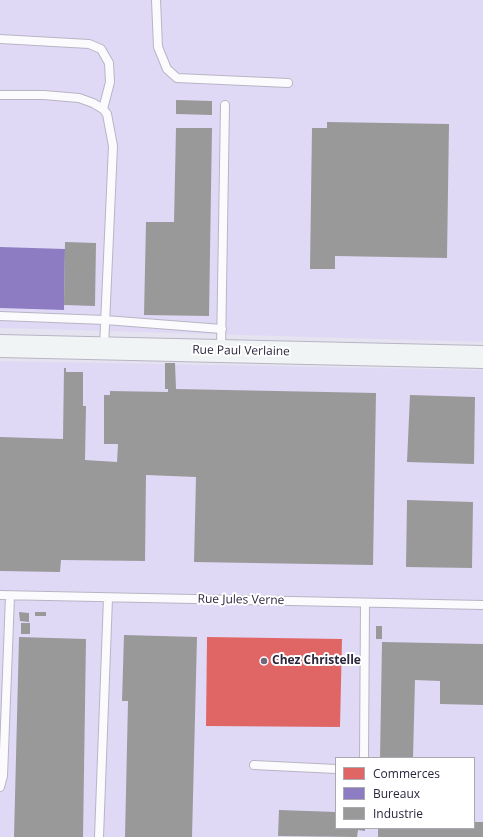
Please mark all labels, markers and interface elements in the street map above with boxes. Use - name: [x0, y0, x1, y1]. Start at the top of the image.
- street label: Rue Paul Verlaine: [192, 343, 290, 359]
- street label: Rue Jules Verne: [198, 592, 284, 608]
- place label: Chez Christelle: [272, 654, 361, 668]
- marker: Chez Christelle: [259, 656, 269, 666]
- legend: [335, 757, 475, 829]
- text: Commerces: [373, 765, 440, 782]
- text: Bureaux: [373, 785, 420, 802]
- text: Industrie: [373, 805, 423, 822]

